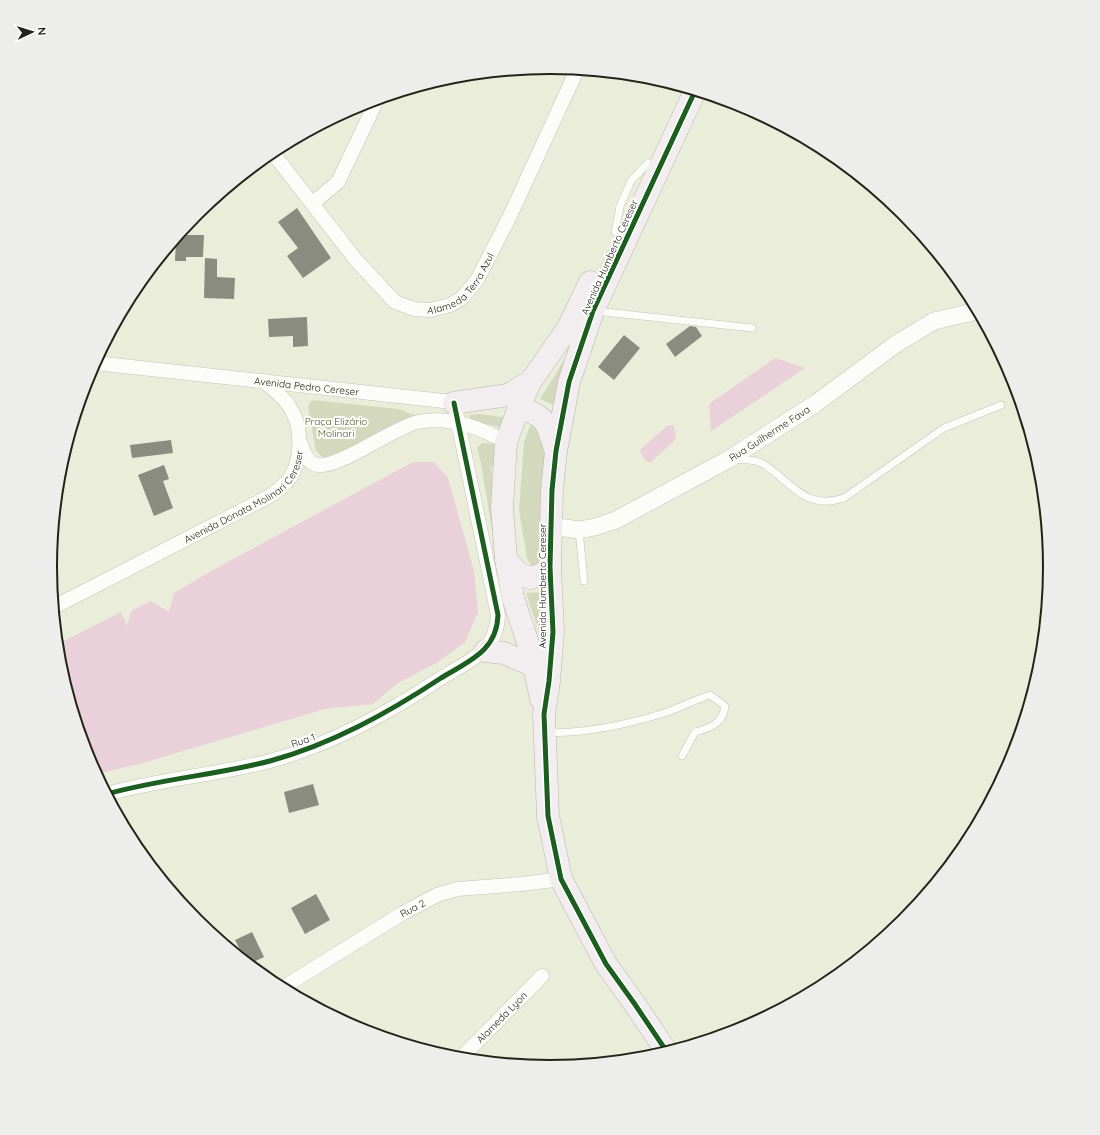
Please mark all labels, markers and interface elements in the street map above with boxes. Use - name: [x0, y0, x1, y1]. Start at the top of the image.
- north arrow: [12, 12, 52, 52]
- text: N: [35, 27, 49, 36]
- street label: Avenida Humberto Cereser: [578, 197, 641, 317]
- street label: Alameda Terra Azul: [427, 251, 497, 317]
- street label: Avenida Pedro Cereser: [253, 374, 360, 399]
- street label: Rua Guilherme Fava: [727, 403, 813, 464]
- park label: Praça Elizário Molinari: [305, 415, 367, 440]
- street label: Avenida Donata Molinari Cereser: [182, 449, 306, 546]
- street label: Avenida Humberto Cereser: [536, 523, 549, 649]
- street label: Rua 1: [289, 730, 317, 751]
- street label: Rua 2: [398, 896, 428, 920]
- street label: Alameda Lyon: [474, 989, 530, 1046]

